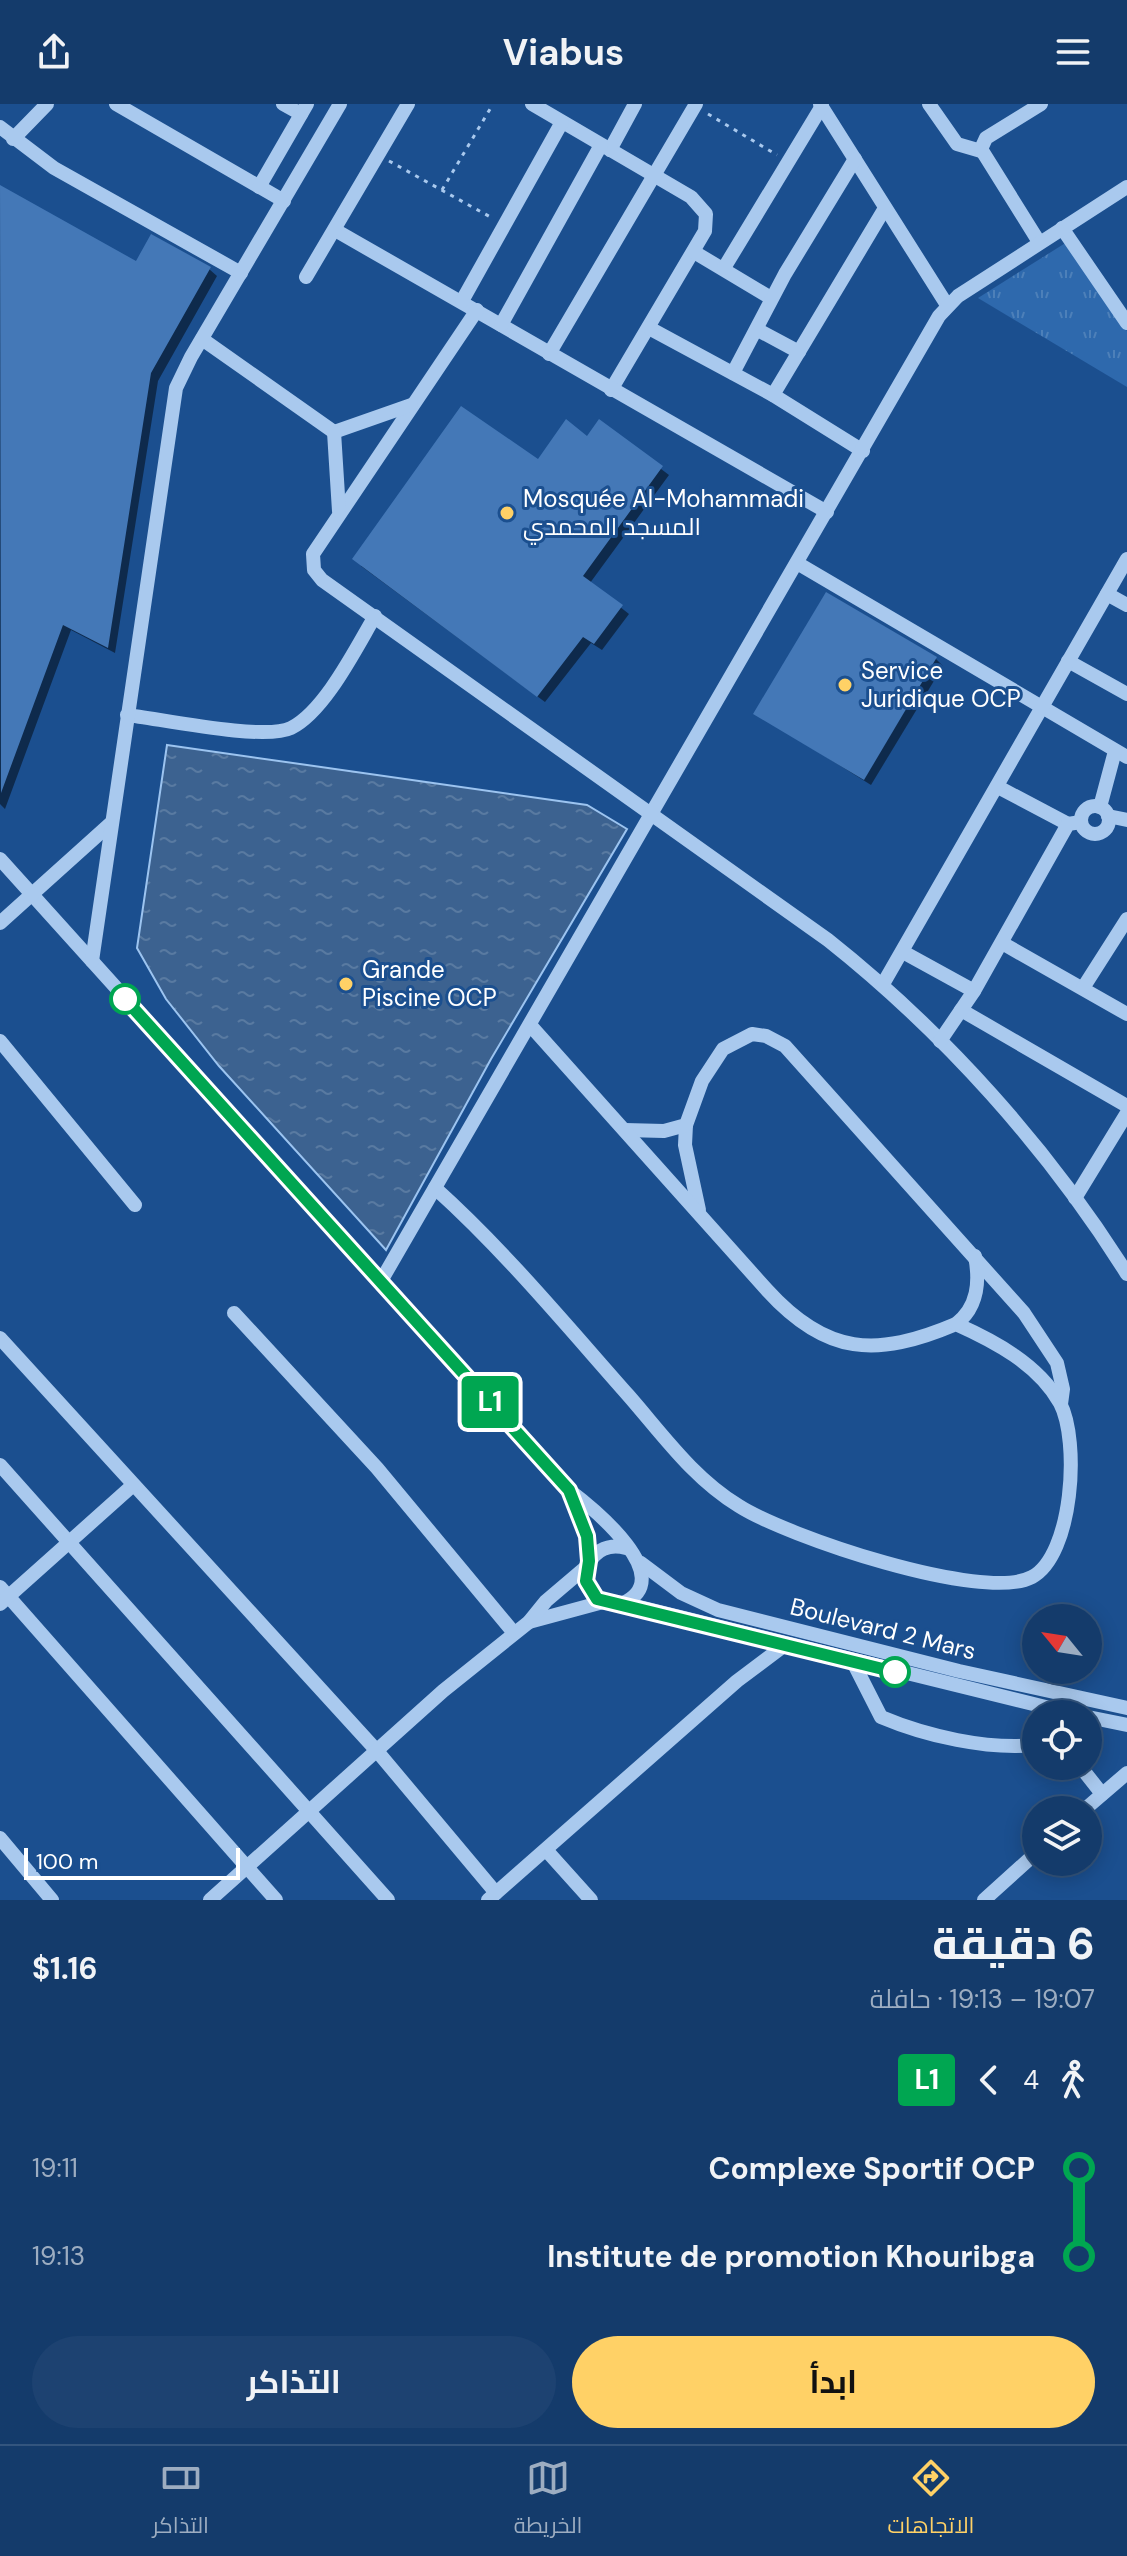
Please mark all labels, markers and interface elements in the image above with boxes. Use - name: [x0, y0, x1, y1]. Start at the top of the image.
- text: Viabus: [503, 29, 624, 76]
- icon: share: [32, 30, 76, 74]
- icon: menu: [1051, 30, 1095, 74]
- place label: Mosquée Al-Mohammadi المسجد المحمدي: [523, 483, 804, 545]
- marker: Mosquée Al-Mohammadi المسجد المحمدي: [498, 504, 516, 522]
- place label: Service Juridique OCP: [861, 655, 1021, 714]
- marker: Service Juridique OCP: [836, 676, 854, 694]
- place label: Grande Piscine OCP: [362, 954, 497, 1013]
- marker: Grande Piscine OCP: [337, 975, 355, 993]
- unlabelled marker: [110, 984, 140, 1014]
- line badge: L1: [454, 1376, 526, 1428]
- text: L1: [478, 1383, 502, 1420]
- street label: Boulevard 2 Mars: [787, 1590, 979, 1667]
- north arrow: [1022, 1604, 1102, 1684]
- map controls: [1022, 1604, 1102, 1876]
- unlabelled marker: [880, 1657, 910, 1687]
- button: locate: [1022, 1700, 1102, 1780]
- button: layers: [1022, 1796, 1102, 1876]
- scale bar: [24, 1844, 240, 1880]
- text: 100 m: [36, 1847, 98, 1876]
- text: 6 دقيقة: [932, 1915, 1095, 1973]
- text: $1.16: [32, 1949, 98, 1988]
- text: 19:07 – 19:13 · حافلة: [870, 1982, 1095, 2016]
- icon: back: [967, 2058, 1011, 2102]
- icon: walk: [1051, 2058, 1095, 2102]
- text: L1: [914, 2061, 939, 2098]
- text: 4: [1023, 2063, 1039, 2097]
- text: Complexe Sportif OCP: [708, 2149, 1035, 2188]
- text: 19:11: [32, 2151, 78, 2185]
- text: Institute de promotion Khouribga: [547, 2237, 1035, 2276]
- text: 19:13: [32, 2239, 85, 2273]
- button: التذاكر: [32, 2336, 556, 2428]
- button: ابدأ: [572, 2336, 1095, 2428]
- tab: التذاكر: [152, 2456, 209, 2546]
- tab: الخريطة: [514, 2456, 583, 2546]
- tab: الاتجاهات: [887, 2456, 975, 2546]

